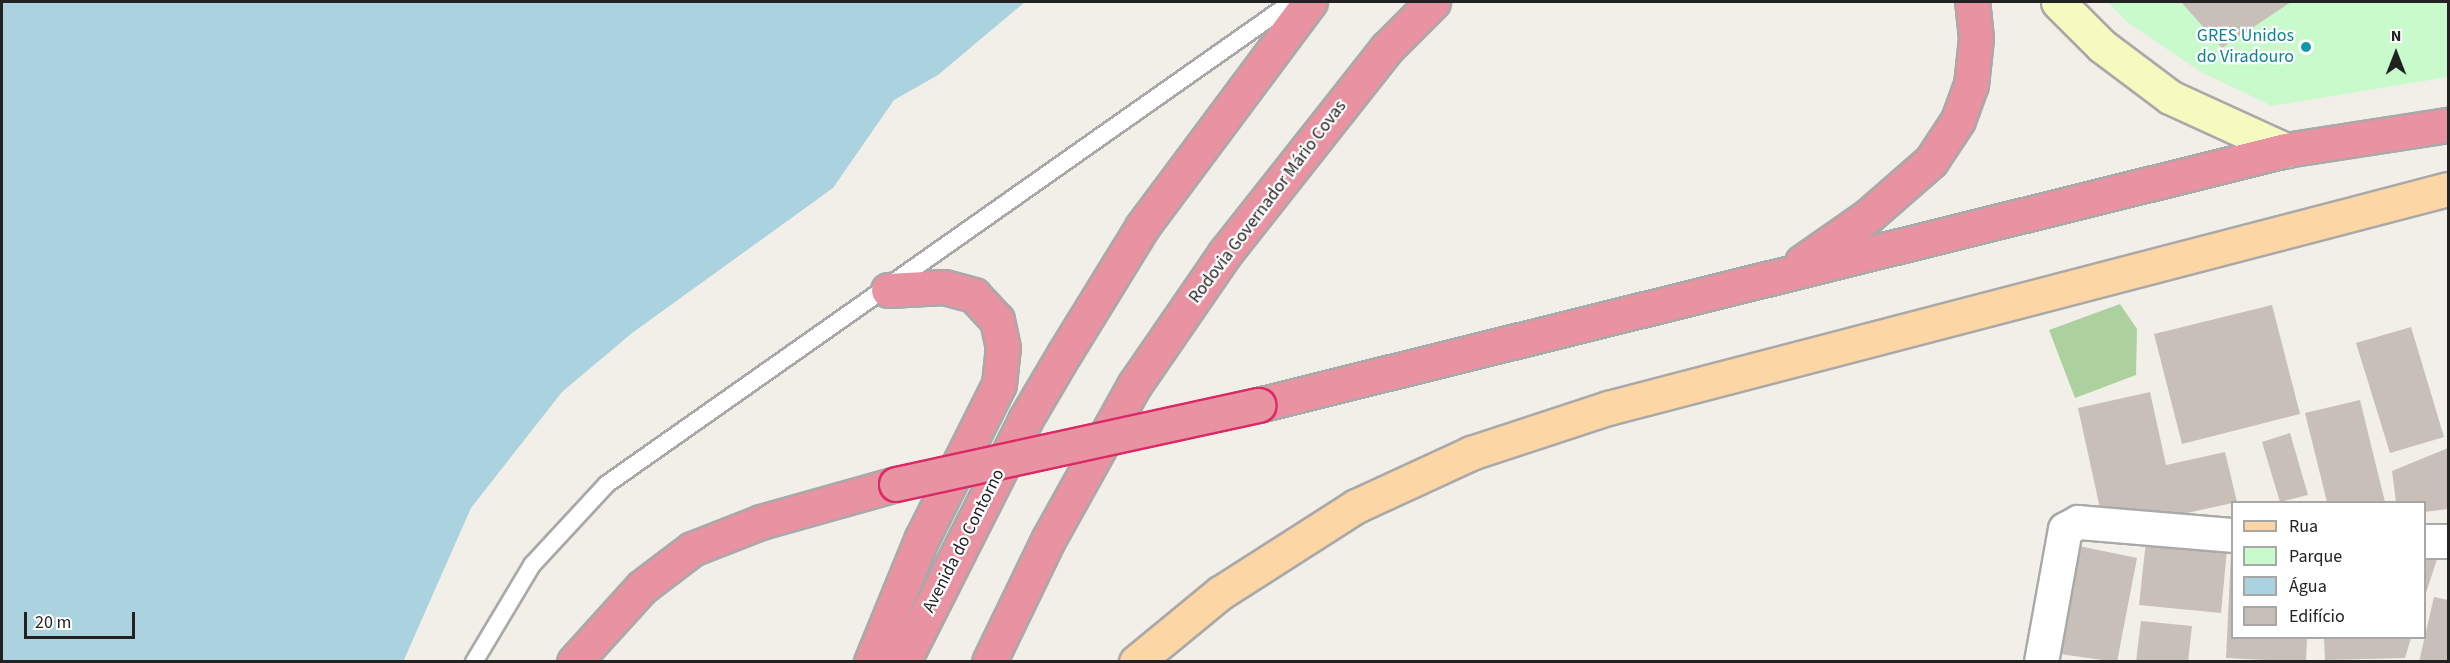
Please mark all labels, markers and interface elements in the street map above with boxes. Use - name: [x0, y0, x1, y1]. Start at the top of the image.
- north arrow: [2366, 24, 2426, 84]
- text: N: [2391, 25, 2401, 47]
- place label: GRES Unidos do Viradouro: [2197, 26, 2294, 68]
- marker: GRES Unidos do Viradouro: [2299, 40, 2313, 54]
- street label: Rodovia Governador Mário Covas: [1185, 96, 1351, 308]
- street label: Avenida do Contorno: [918, 465, 1010, 617]
- legend: [2231, 501, 2426, 639]
- text: Rua: [2289, 514, 2318, 539]
- text: Parque: [2289, 544, 2342, 569]
- text: Água: [2289, 574, 2327, 599]
- scale bar: [27, 600, 138, 638]
- text: Edifício: [2289, 604, 2345, 629]
- text: 20 m: [35, 610, 71, 635]

